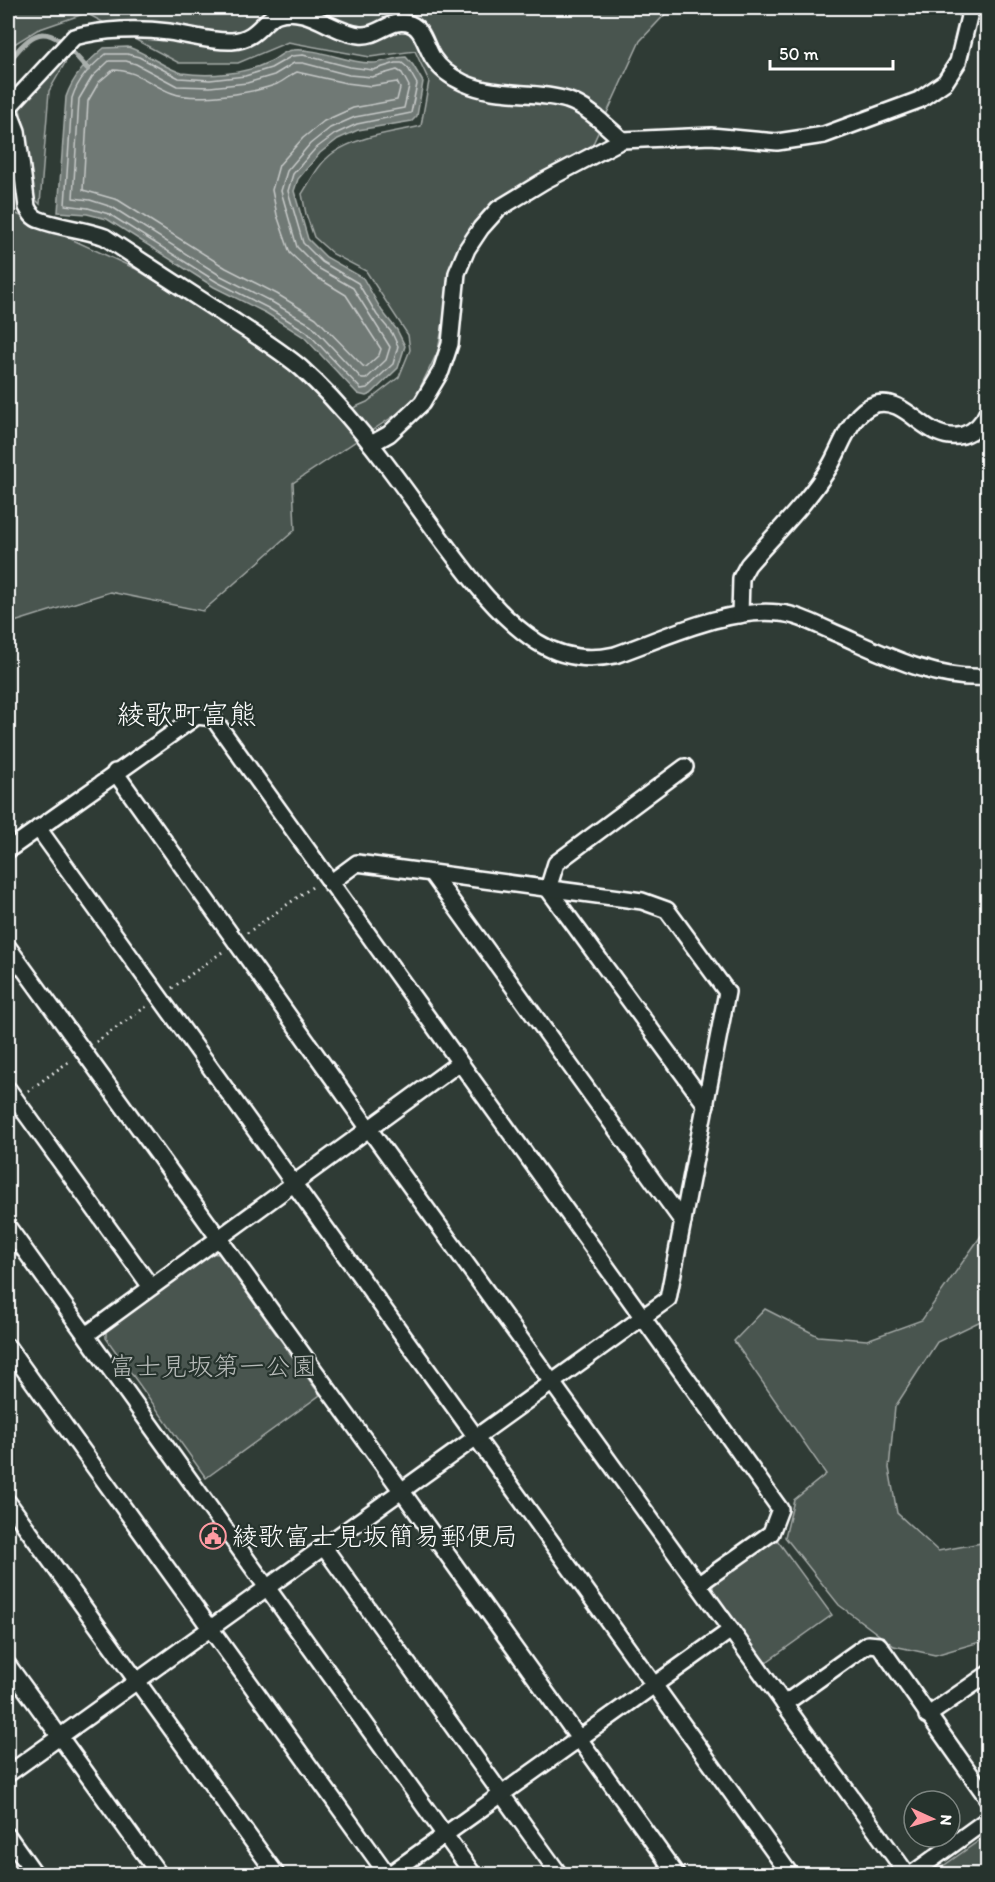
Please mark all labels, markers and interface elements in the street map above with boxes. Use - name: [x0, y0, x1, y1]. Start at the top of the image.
- scale bar: [770, 33, 893, 71]
- text: 50 m: [779, 43, 819, 65]
- district label: 綾歌町富熊: [117, 697, 257, 731]
- park label: 富士見坂第一公園: [109, 1350, 317, 1382]
- place label: 綾歌富士見坂簡易郵便局: [232, 1520, 518, 1552]
- public building icon: 綾歌富士見坂簡易郵便局: [198, 1521, 228, 1551]
- north arrow: [902, 1789, 962, 1849]
- text: N: [937, 1814, 956, 1826]

